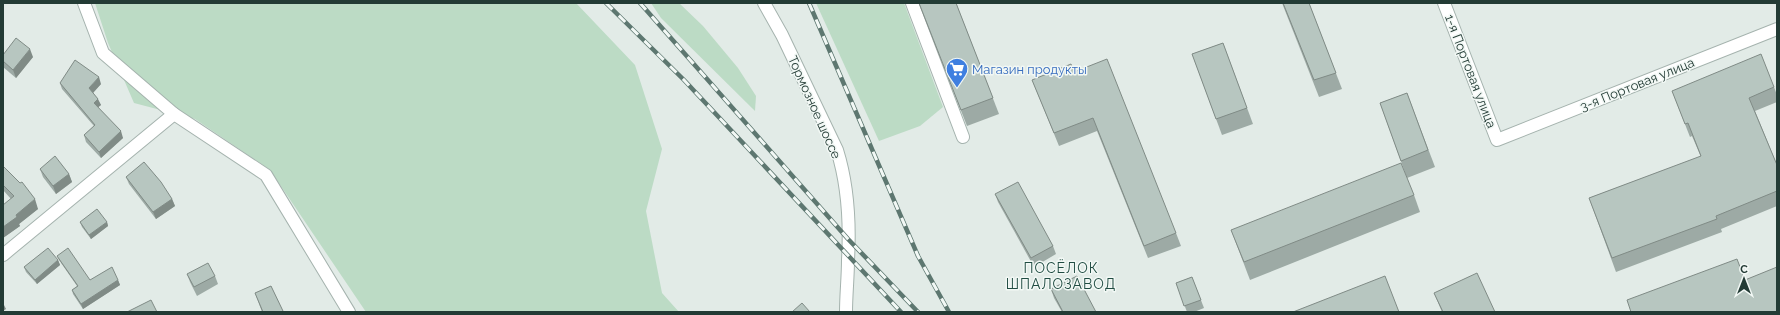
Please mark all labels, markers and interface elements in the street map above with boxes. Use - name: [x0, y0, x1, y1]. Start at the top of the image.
- street label: 1-я Портовая улица: [1442, 12, 1499, 130]
- street label: Тормозное шоссе: [785, 53, 844, 161]
- street label: 3-я Портовая улица: [1578, 55, 1697, 114]
- supermarket icon: Магазин продукты: [944, 56, 970, 89]
- place label: Магазин продукты: [972, 62, 1087, 77]
- district label: ПОСЁЛОК ШПАЛОЗАВОД: [1006, 258, 1116, 292]
- north arrow: [1724, 259, 1764, 299]
- text: С: [1740, 263, 1748, 276]

